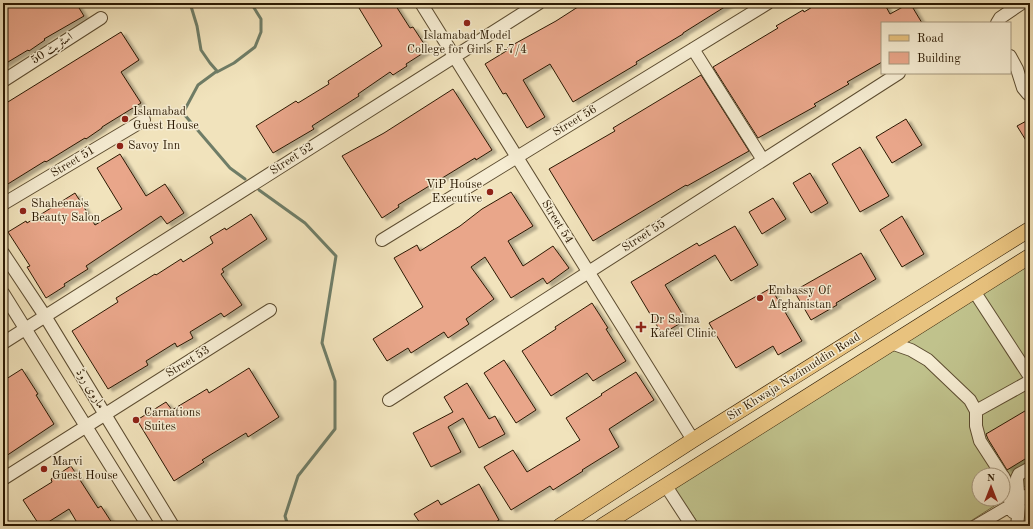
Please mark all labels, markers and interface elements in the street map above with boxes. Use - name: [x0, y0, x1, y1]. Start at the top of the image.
- marker: Islamabad Model College for Girls F-7/4: [462, 18, 472, 28]
- legend: [881, 22, 1011, 74]
- street label: اسٹریٹ 50: [28, 30, 76, 68]
- place label: Islamabad Model College for Girls F-7/4: [407, 30, 527, 56]
- text: Road: [917, 33, 944, 45]
- text: Building: [917, 53, 961, 65]
- street label: Street 56: [550, 102, 599, 139]
- place label: Islamabad Guest House: [133, 106, 199, 132]
- marker: Islamabad Guest House: [120, 114, 130, 124]
- place label: Savoy Inn: [128, 140, 181, 152]
- street label: Street 52: [268, 140, 316, 177]
- marker: Savoy Inn: [115, 141, 125, 151]
- street label: Street 51: [48, 143, 97, 180]
- place label: ViP House Executive: [426, 179, 482, 205]
- marker: ViP House Executive: [485, 187, 495, 197]
- street label: Street 54: [539, 197, 576, 246]
- place label: Shaheena's Beauty Salon: [31, 198, 101, 224]
- marker: Shaheena's Beauty Salon: [18, 206, 28, 216]
- street label: Street 55: [620, 217, 668, 254]
- place label: Embassy Of Afghanistan: [768, 285, 832, 311]
- marker: Embassy Of Afghanistan: [755, 293, 765, 303]
- place label: Dr Salma Kafeel Clinic: [650, 314, 716, 340]
- marker: Dr Salma Kafeel Clinic: [635, 321, 647, 333]
- street label: Sir Khwaja Nazimuddin Road: [725, 331, 863, 423]
- street label: Street 53: [163, 343, 212, 380]
- street label: ماروی روڈ: [72, 366, 108, 412]
- place label: Carnations Suites: [144, 407, 200, 433]
- marker: Carnations Suites: [131, 415, 141, 425]
- place label: Marvi Guest House: [52, 456, 118, 482]
- marker: Marvi Guest House: [39, 464, 49, 474]
- north arrow: [971, 467, 1011, 507]
- text: N: [987, 473, 996, 484]

